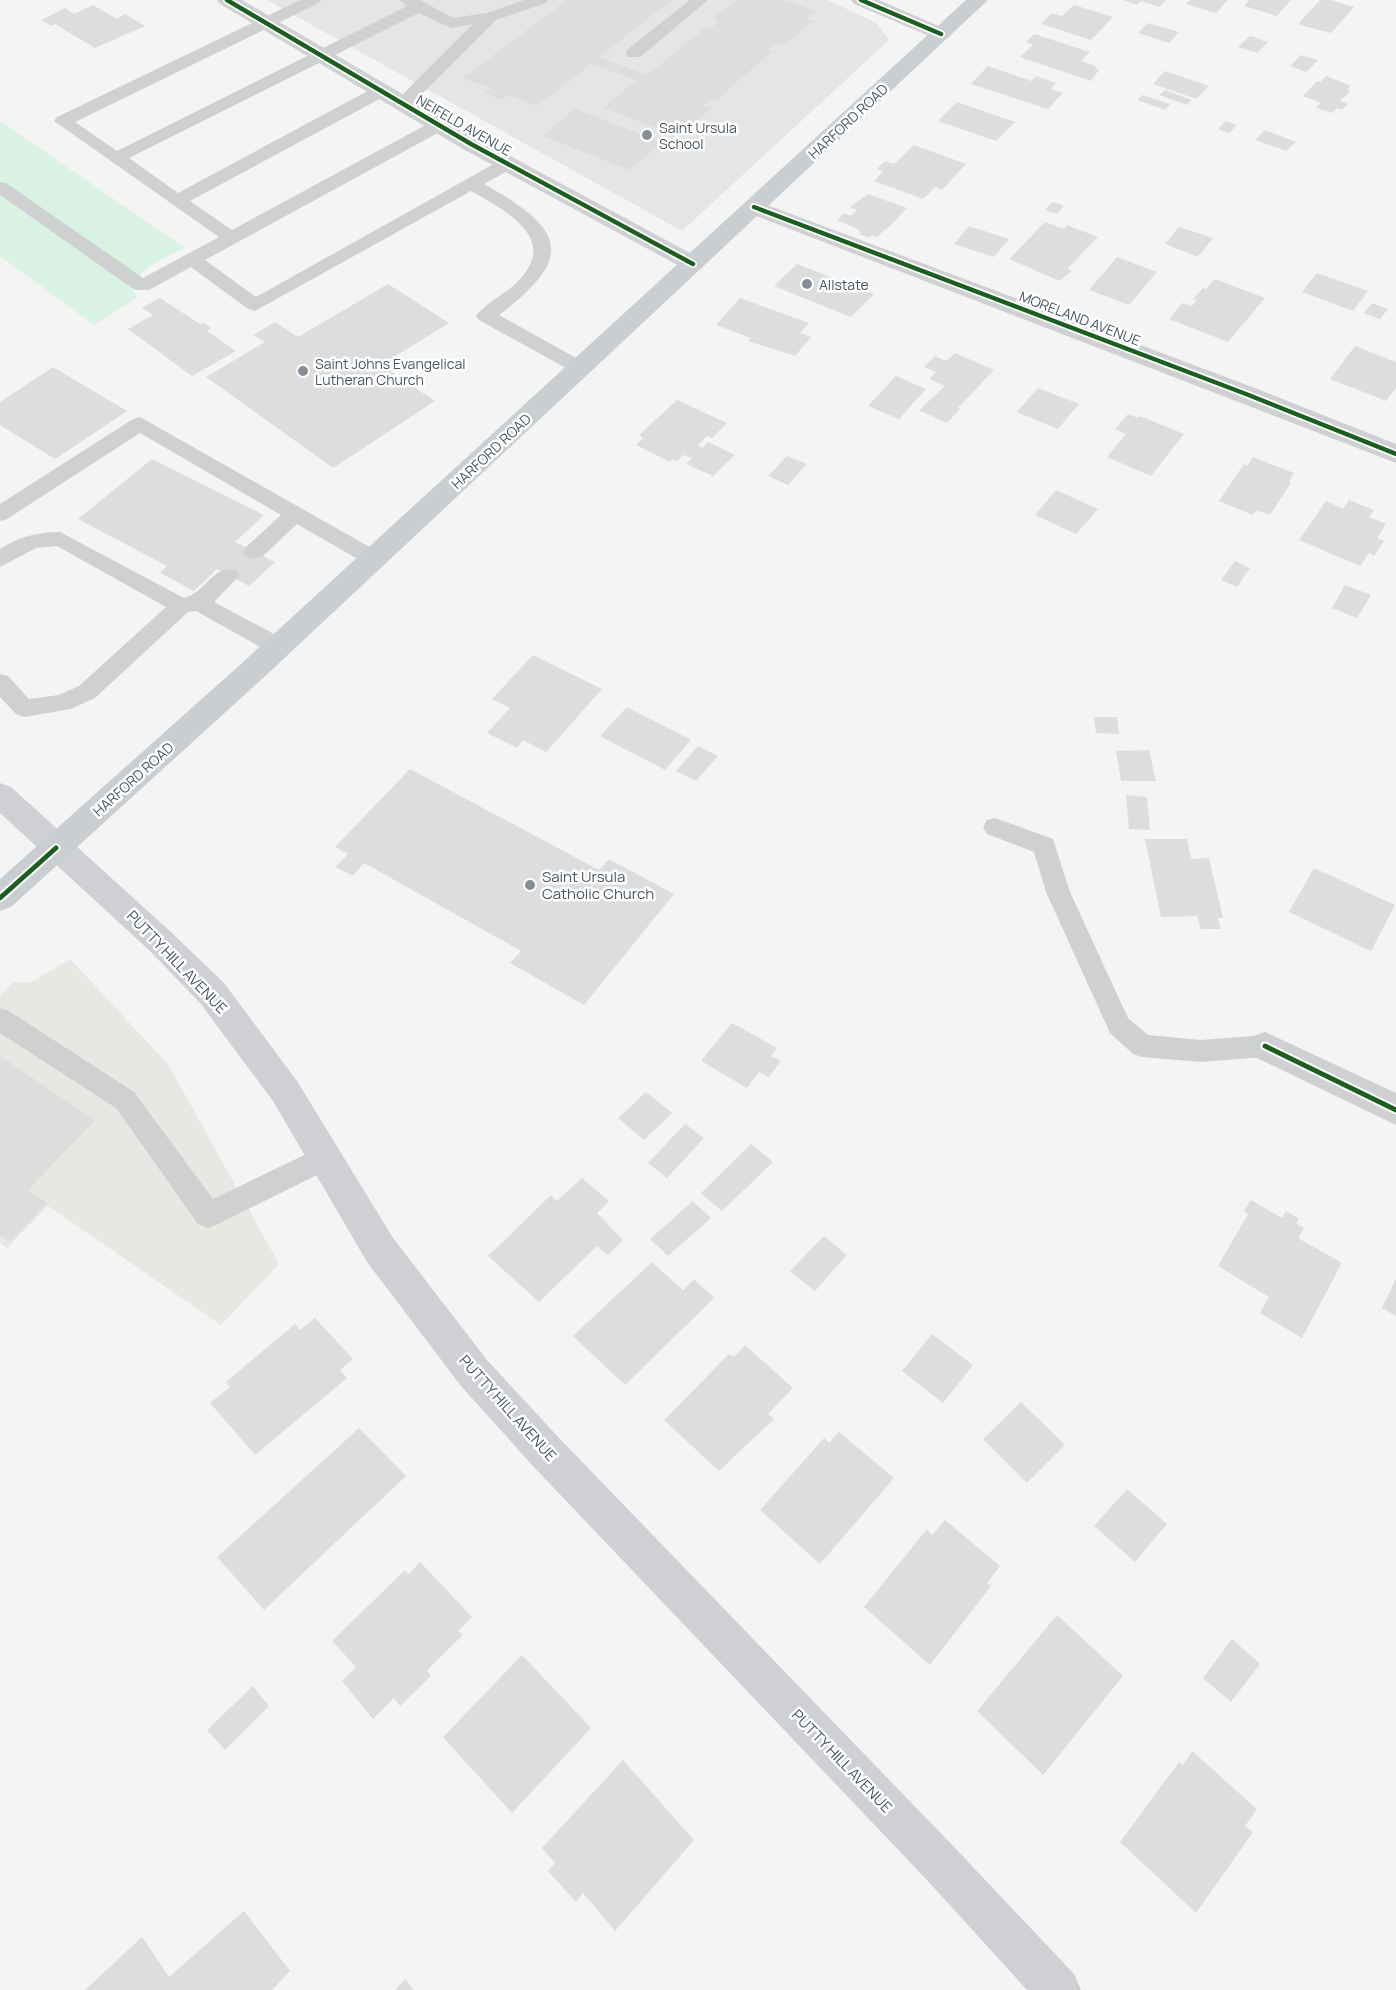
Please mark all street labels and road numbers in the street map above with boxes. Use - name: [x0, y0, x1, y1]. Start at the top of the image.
- street label: HARFORD ROAD: [804, 79, 892, 163]
- street label: NEIFELD AVENUE: [413, 90, 515, 160]
- street label: MORELAND AVENUE: [1017, 286, 1143, 350]
- street label: HARFORD ROAD: [447, 409, 535, 493]
- street label: HARFORD ROAD: [89, 738, 177, 820]
- street label: PUTTY HILL AVENUE: [122, 906, 232, 1018]
- street label: PUTTY HILL AVENUE: [455, 1350, 561, 1466]
- street label: PUTTY HILL AVENUE: [787, 1705, 897, 1817]

